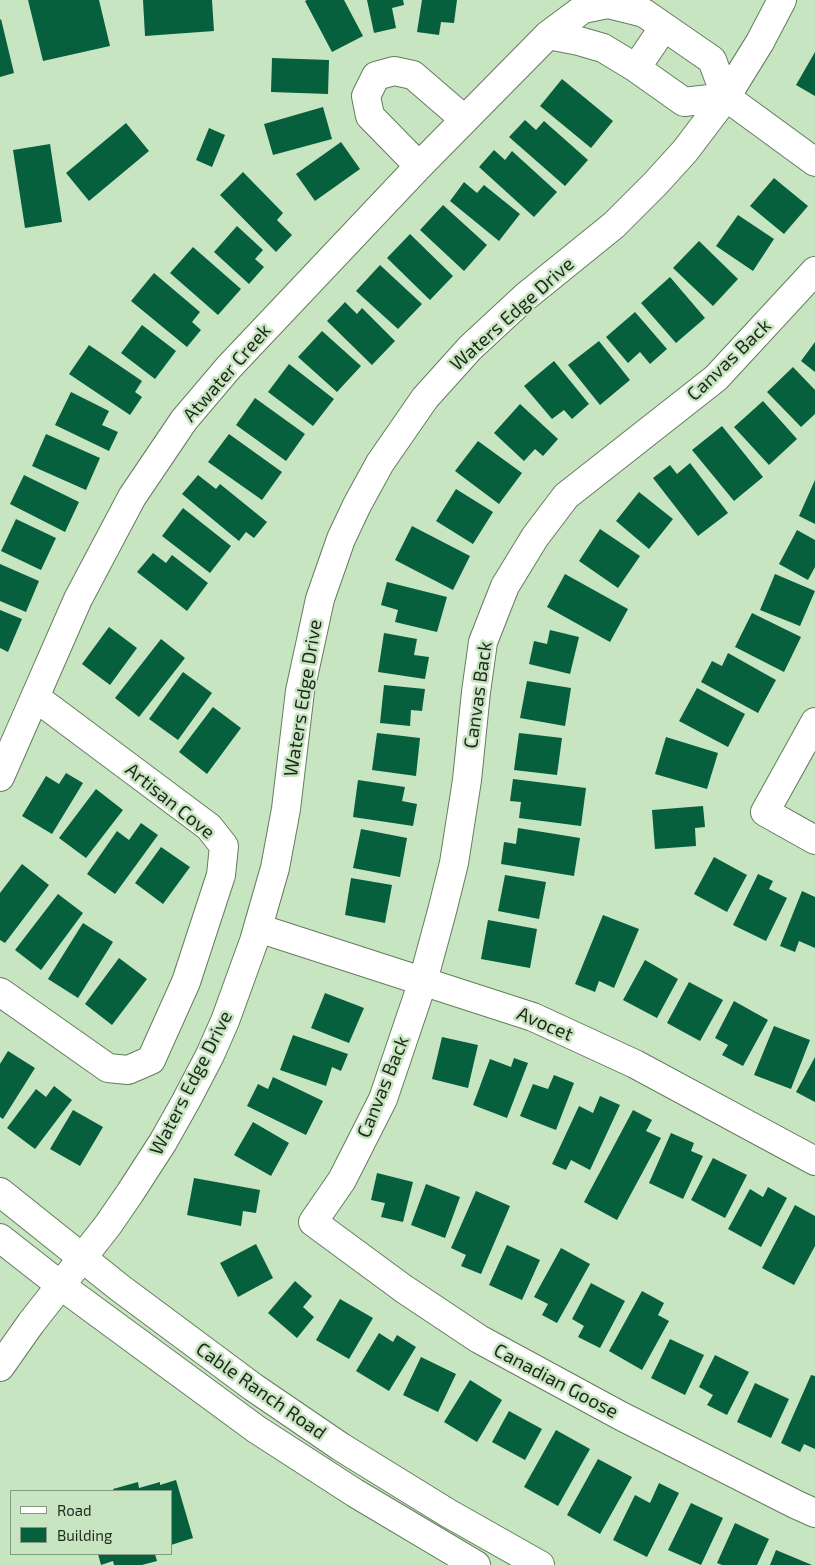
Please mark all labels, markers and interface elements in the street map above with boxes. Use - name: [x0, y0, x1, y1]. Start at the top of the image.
- street label: Waters Edge Drive: [445, 252, 579, 376]
- street label: Canvas Back: [682, 314, 776, 406]
- street label: Atwater Creek: [178, 319, 276, 427]
- street label: Waters Edge Drive: [279, 618, 327, 778]
- street label: Canvas Back: [459, 640, 497, 750]
- street label: Artisan Cove: [121, 758, 219, 844]
- street label: Avocet: [513, 1002, 577, 1046]
- street label: Waters Edge Drive: [145, 1007, 237, 1159]
- street label: Canvas Back: [352, 1033, 414, 1141]
- street label: Cable Ranch Road: [192, 1338, 330, 1444]
- street label: Canadian Goose: [490, 1339, 622, 1423]
- legend: [10, 1490, 172, 1555]
- text: Road: [57, 1501, 92, 1519]
- text: Building: [57, 1526, 112, 1544]

